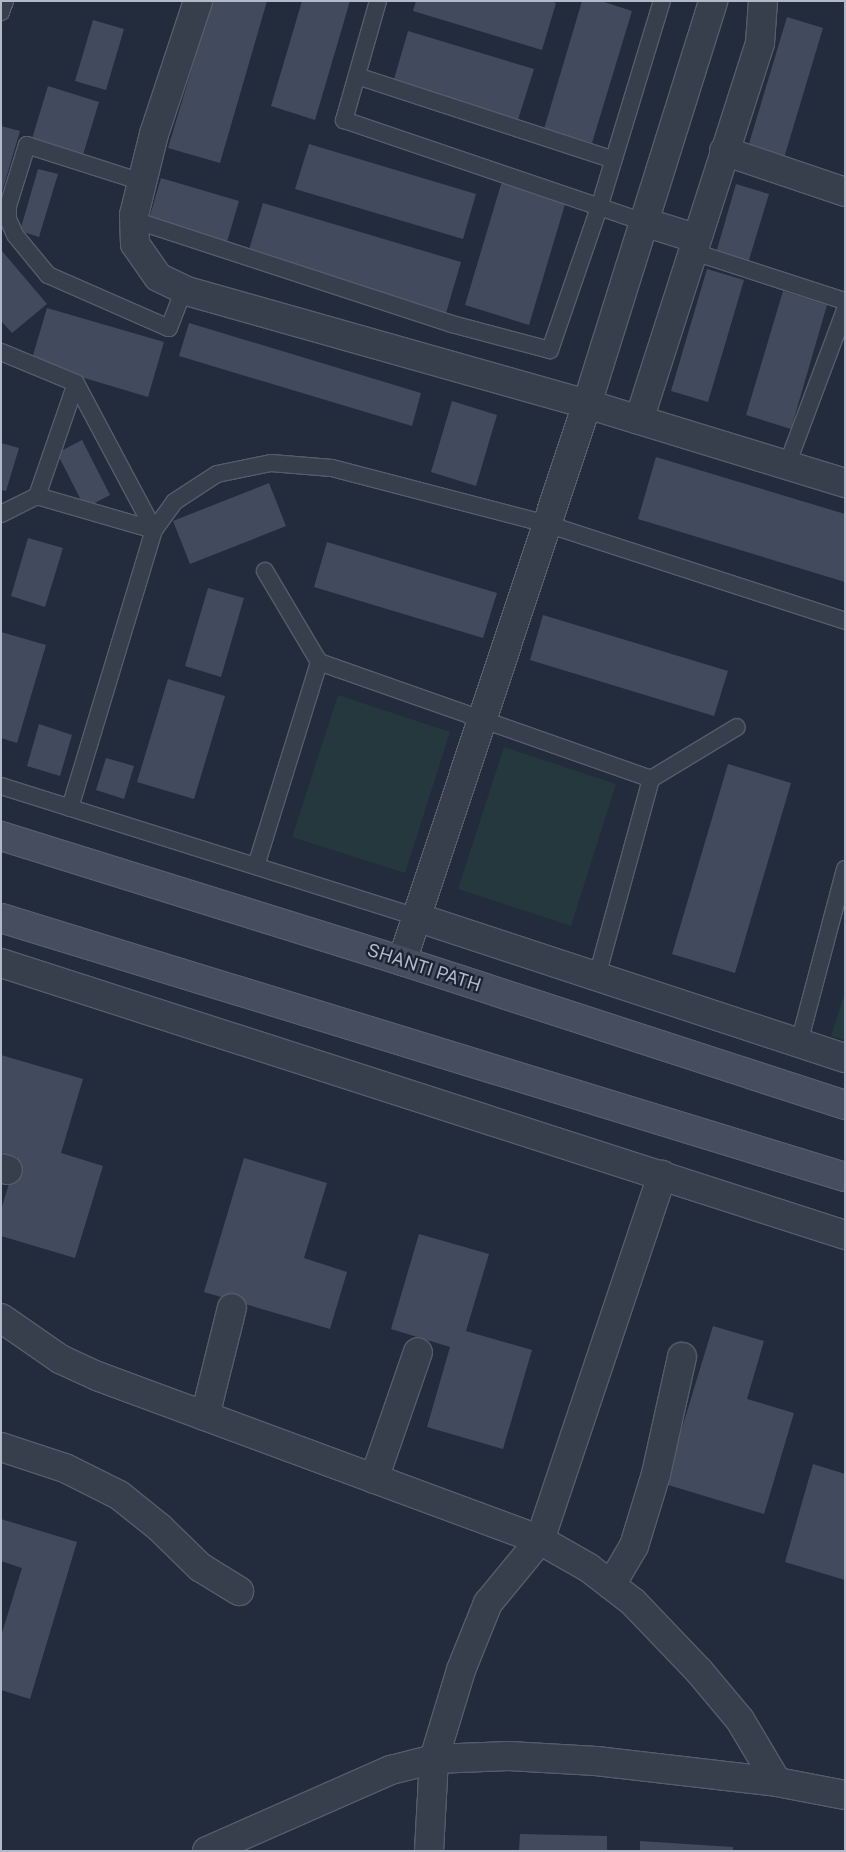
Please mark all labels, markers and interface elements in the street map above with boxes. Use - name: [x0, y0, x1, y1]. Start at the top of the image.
- street label: SHANTI PATH: [364, 939, 484, 997]

